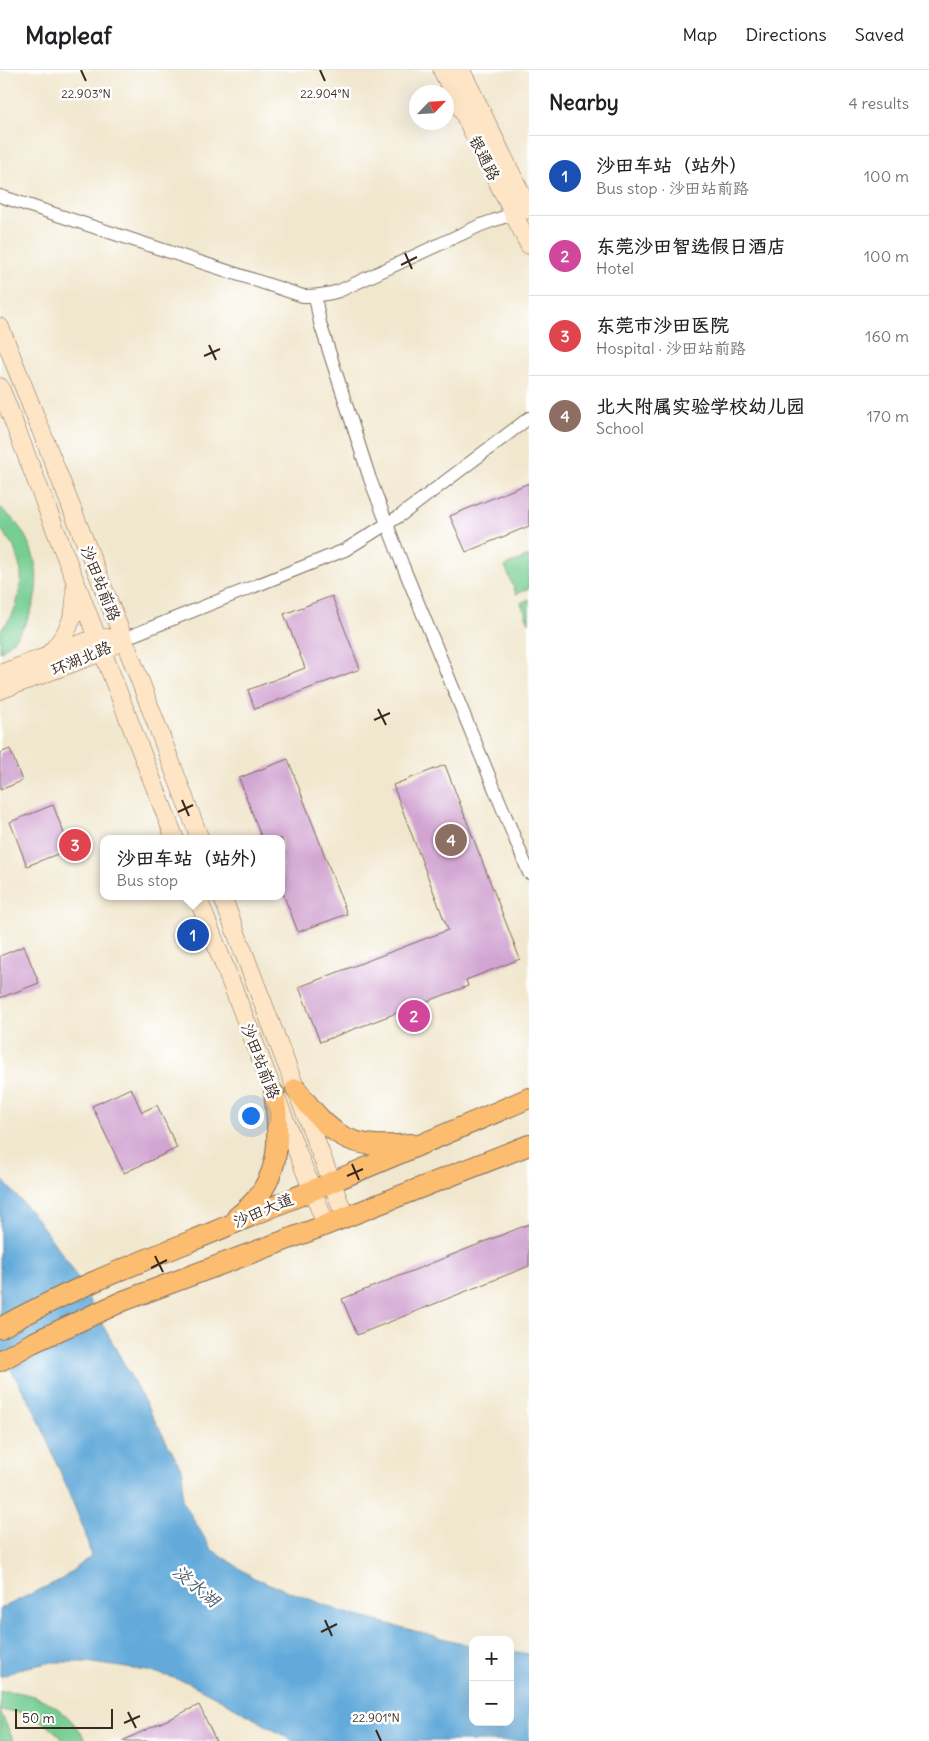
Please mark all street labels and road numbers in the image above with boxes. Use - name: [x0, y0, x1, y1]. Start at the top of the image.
- street label: 银通路: [465, 132, 505, 184]
- street label: 沙田站前路: [77, 542, 125, 624]
- street label: 环湖北路: [48, 636, 114, 680]
- street label: 沙田站前路: [237, 1020, 285, 1102]
- street label: 沙田大道: [230, 1188, 296, 1232]

